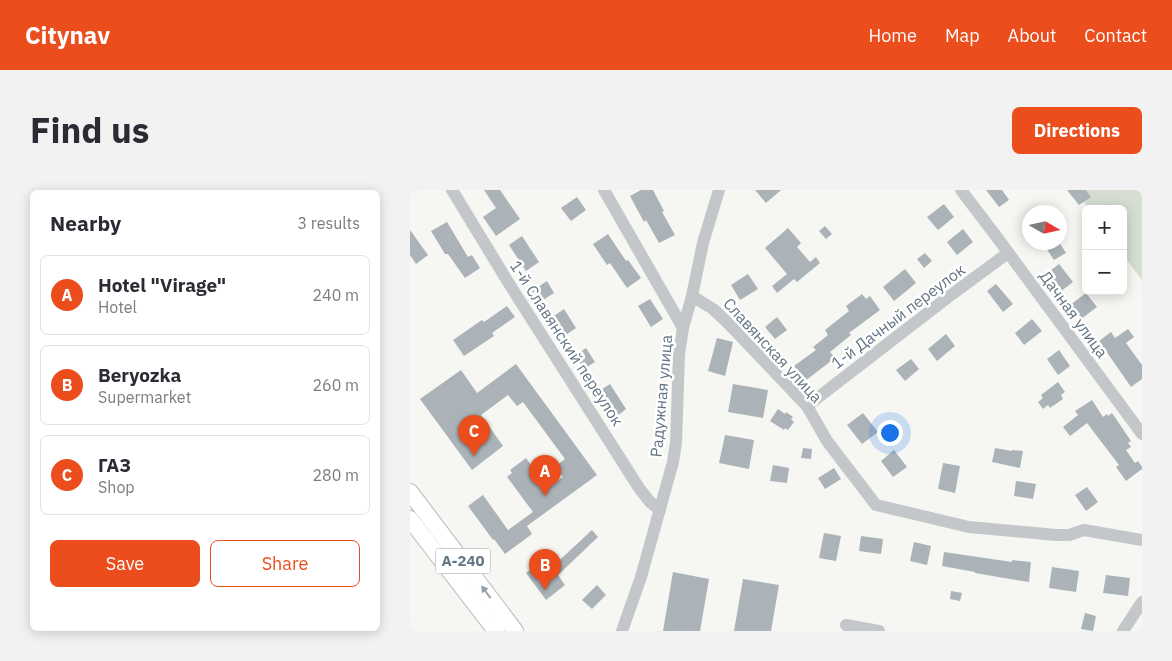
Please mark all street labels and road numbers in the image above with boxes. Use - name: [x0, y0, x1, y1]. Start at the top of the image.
- street label: 1-й Славянский переулок: [506, 256, 628, 430]
- street label: 1-й Дачный переулок: [827, 259, 969, 373]
- street label: Дачная улица: [1036, 266, 1113, 362]
- street label: Славянская улица: [719, 293, 827, 407]
- street label: Радужная улица: [646, 333, 676, 458]
- road number: А-240: [436, 548, 490, 574]

